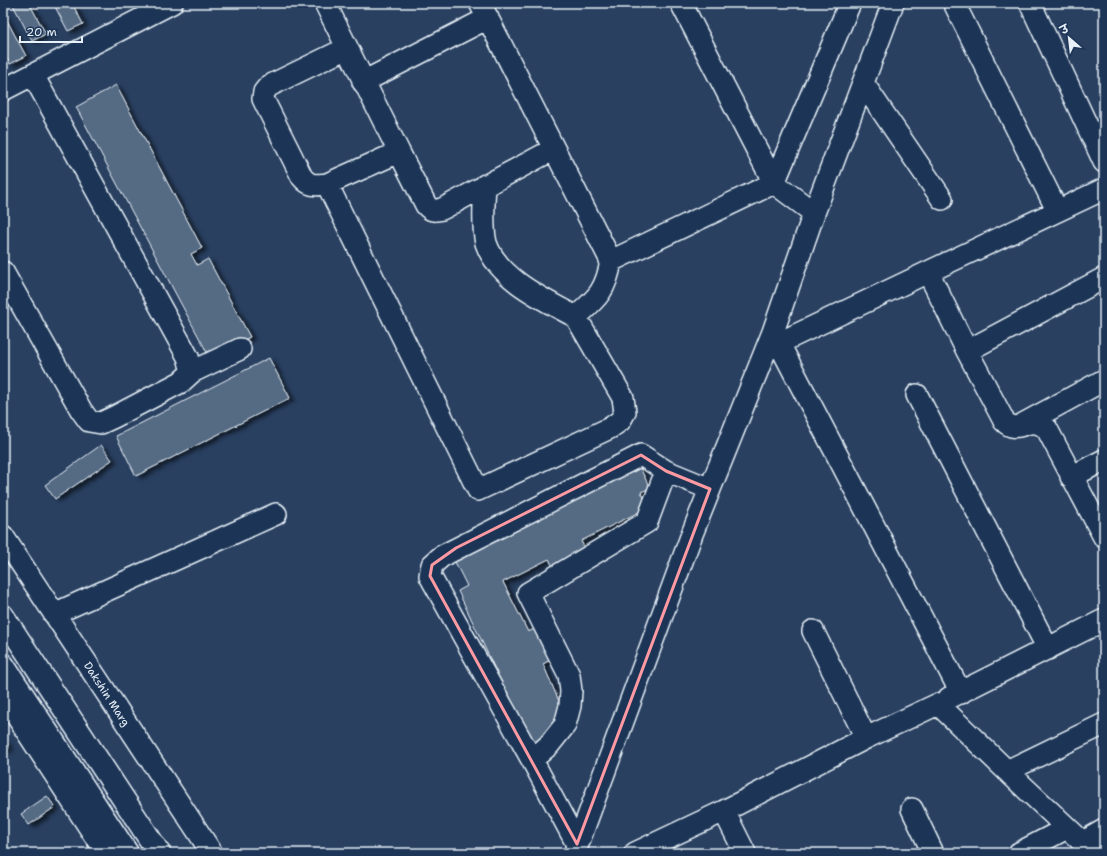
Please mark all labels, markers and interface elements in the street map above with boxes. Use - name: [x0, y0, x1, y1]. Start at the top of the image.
- scale bar: [20, 18, 82, 44]
- north arrow: [1049, 18, 1089, 58]
- text: उ: [1057, 20, 1073, 38]
- text: 20 m: [26, 24, 57, 40]
- street label: Dakshin Marg: [80, 659, 133, 730]

